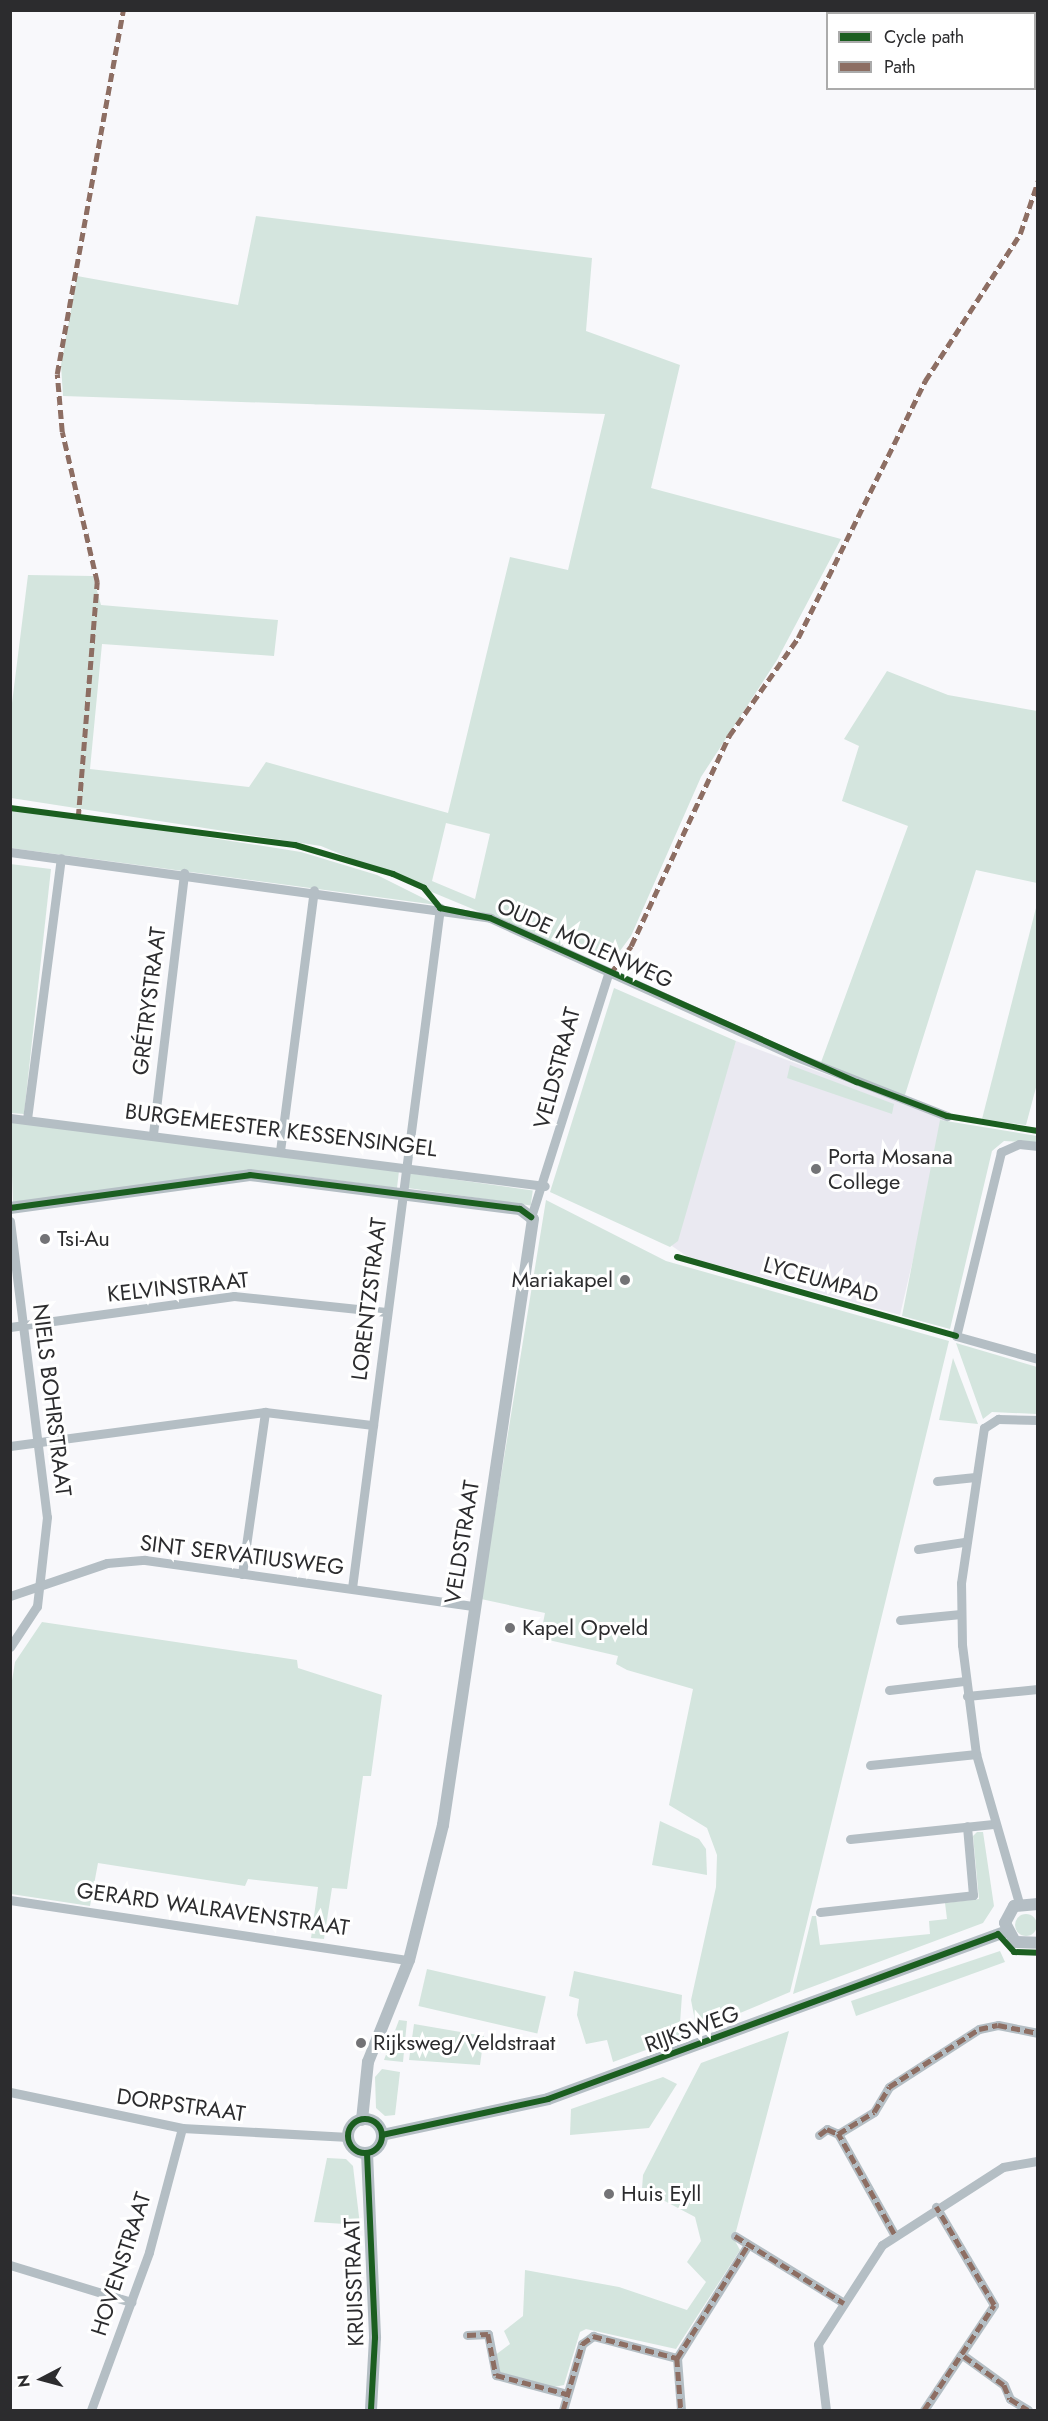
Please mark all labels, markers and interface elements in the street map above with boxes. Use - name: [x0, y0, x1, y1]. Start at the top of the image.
- legend: [826, 12, 1036, 90]
- text: Cycle path: [884, 24, 964, 50]
- text: Path: [884, 54, 916, 80]
- street label: OUDE MOLENWEG: [493, 892, 677, 994]
- street label: GRÉTRYSTRAAT: [127, 925, 171, 1077]
- street label: VELDSTRAAT: [528, 1004, 586, 1132]
- street label: BURGEMEESTER KESSENSINGEL: [123, 1098, 439, 1162]
- place label: Porta Mosana College: [828, 1143, 953, 1194]
- marker: Porta Mosana College: [809, 1162, 823, 1176]
- street label: LORENTZSTRAAT: [346, 1216, 392, 1382]
- place label: Tsi-Au: [57, 1226, 110, 1252]
- marker: Tsi-Au: [38, 1232, 52, 1246]
- street label: LYCEUMPAD: [760, 1251, 882, 1309]
- street label: KELVINSTRAAT: [106, 1266, 250, 1308]
- place label: Mariakapel: [512, 1267, 613, 1293]
- marker: Mariakapel: [618, 1273, 632, 1287]
- street label: NIELS BOHRSTRAAT: [27, 1302, 77, 1498]
- street label: VELDSTRAAT: [439, 1478, 485, 1606]
- street label: SINT SERVATIUSWEG: [138, 1529, 346, 1581]
- place label: Kapel Opveld: [522, 1615, 648, 1641]
- marker: Kapel Opveld: [503, 1621, 517, 1635]
- street label: GERARD WALRAVENSTRAAT: [75, 1877, 351, 1941]
- street label: RIJKSWEG: [641, 2000, 743, 2058]
- place label: Rijksweg/Veldstraat: [373, 2030, 555, 2056]
- marker: Rijksweg/Veldstraat: [354, 2036, 368, 2050]
- street label: DORPSTRAAT: [115, 2083, 247, 2127]
- place label: Huis Eyll: [621, 2181, 701, 2207]
- marker: Huis Eyll: [602, 2187, 616, 2201]
- street label: HOVENSTRAAT: [85, 2189, 157, 2339]
- street label: KRUISSTRAAT: [339, 2217, 369, 2347]
- north arrow: [12, 2349, 72, 2409]
- text: N: [11, 2373, 36, 2388]

